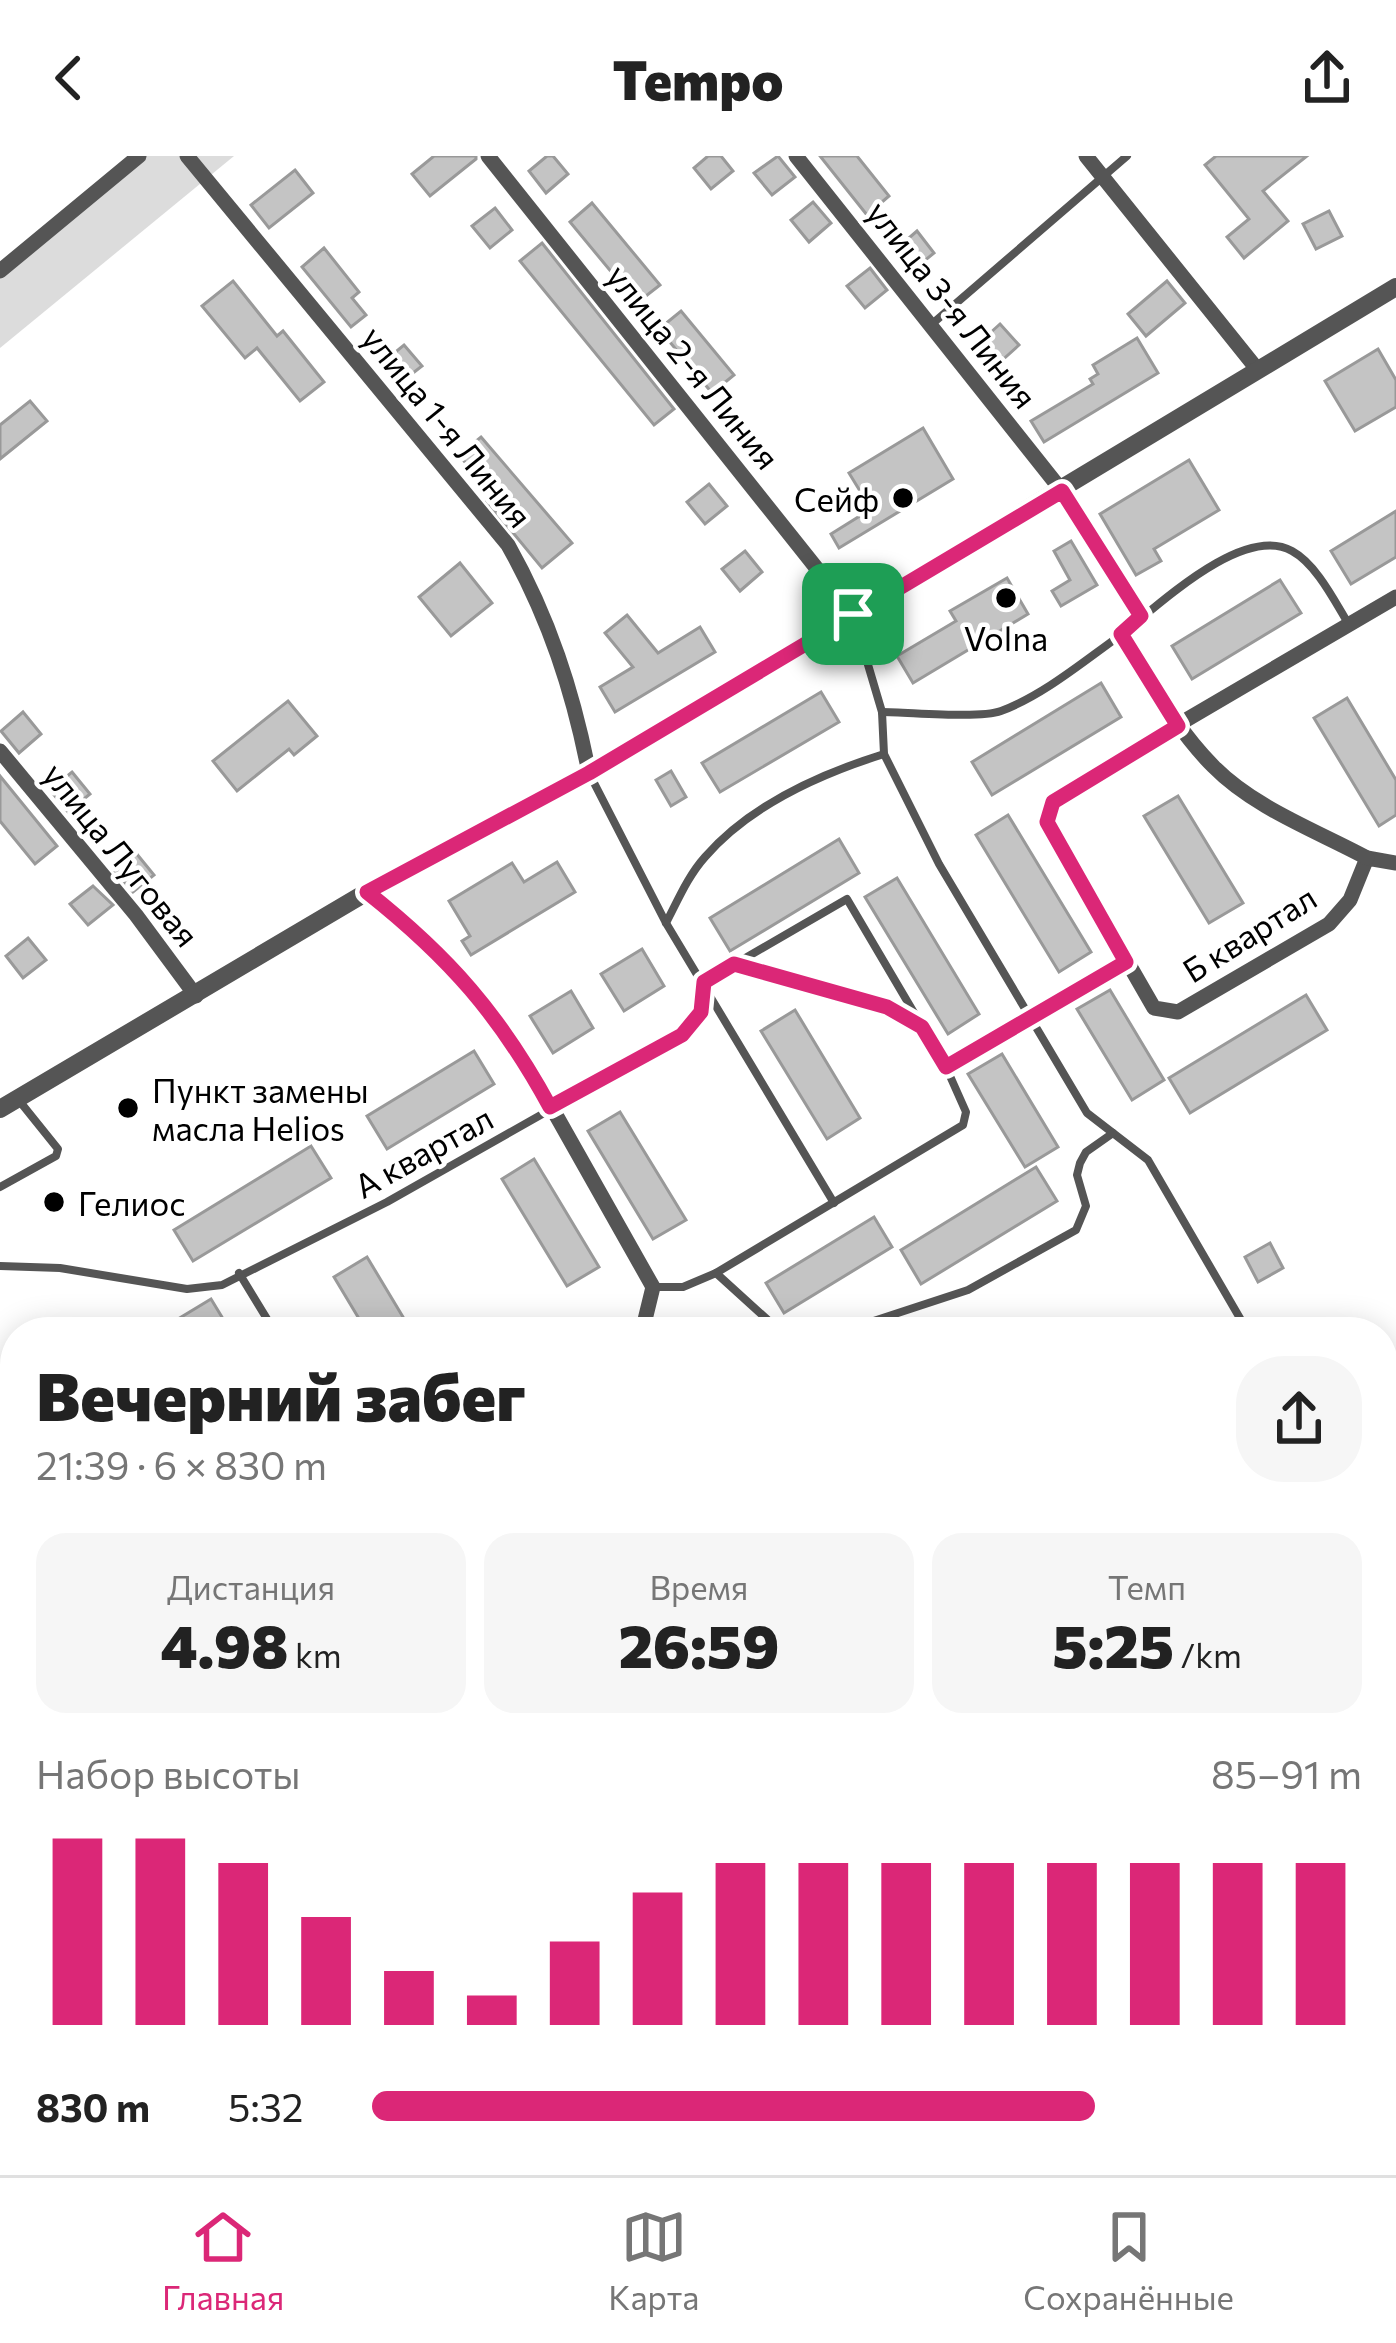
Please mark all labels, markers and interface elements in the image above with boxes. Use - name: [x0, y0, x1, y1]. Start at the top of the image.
- icon: back: [36, 45, 102, 111]
- text: Tempo: [613, 45, 784, 111]
- icon: share: [1294, 45, 1360, 111]
- street label: улица 3-я Линия: [859, 192, 1047, 416]
- street label: улица 2-я Линия: [599, 255, 789, 477]
- street label: улица 1-я Линия: [354, 317, 542, 535]
- place label: Сейф: [794, 478, 879, 519]
- marker: Сейф: [890, 485, 916, 511]
- pin: [802, 563, 904, 665]
- icon: arrive: [820, 581, 886, 647]
- marker: Volna: [993, 585, 1019, 611]
- place label: Volna: [964, 617, 1048, 658]
- street label: улица Луговая: [35, 754, 209, 954]
- street label: Б квартал: [1175, 876, 1323, 990]
- place label: Пункт замены масла Helios: [152, 1069, 369, 1148]
- marker: Пункт замены масла Helios: [115, 1095, 141, 1121]
- street label: А квартал: [347, 1096, 499, 1206]
- place label: Гелиос: [78, 1182, 186, 1223]
- marker: Гелиос: [41, 1189, 67, 1215]
- text: Вечерний забег: [36, 1354, 526, 1435]
- button: share: [1236, 1356, 1362, 1482]
- text: 21:39 · 6 × 830 m: [36, 1440, 327, 1488]
- text: Дистанция: [167, 1566, 335, 1607]
- text: Время: [650, 1566, 748, 1607]
- text: Темп: [1108, 1566, 1186, 1607]
- text: 4.98: [160, 1607, 289, 1680]
- text: 26:59: [619, 1607, 779, 1680]
- text: 5:25: [1052, 1607, 1174, 1680]
- text: km: [289, 1634, 342, 1675]
- text: /km: [1174, 1634, 1242, 1675]
- text: Набор высоты: [36, 1749, 301, 1797]
- text: 85–91 m: [1211, 1749, 1362, 1797]
- text: 830 m: [36, 2082, 150, 2130]
- text: 5:32: [228, 2082, 303, 2130]
- tab: Главная: [162, 2204, 284, 2317]
- tab: Карта: [608, 2204, 699, 2317]
- tab: Сохранённые: [1023, 2204, 1234, 2317]

